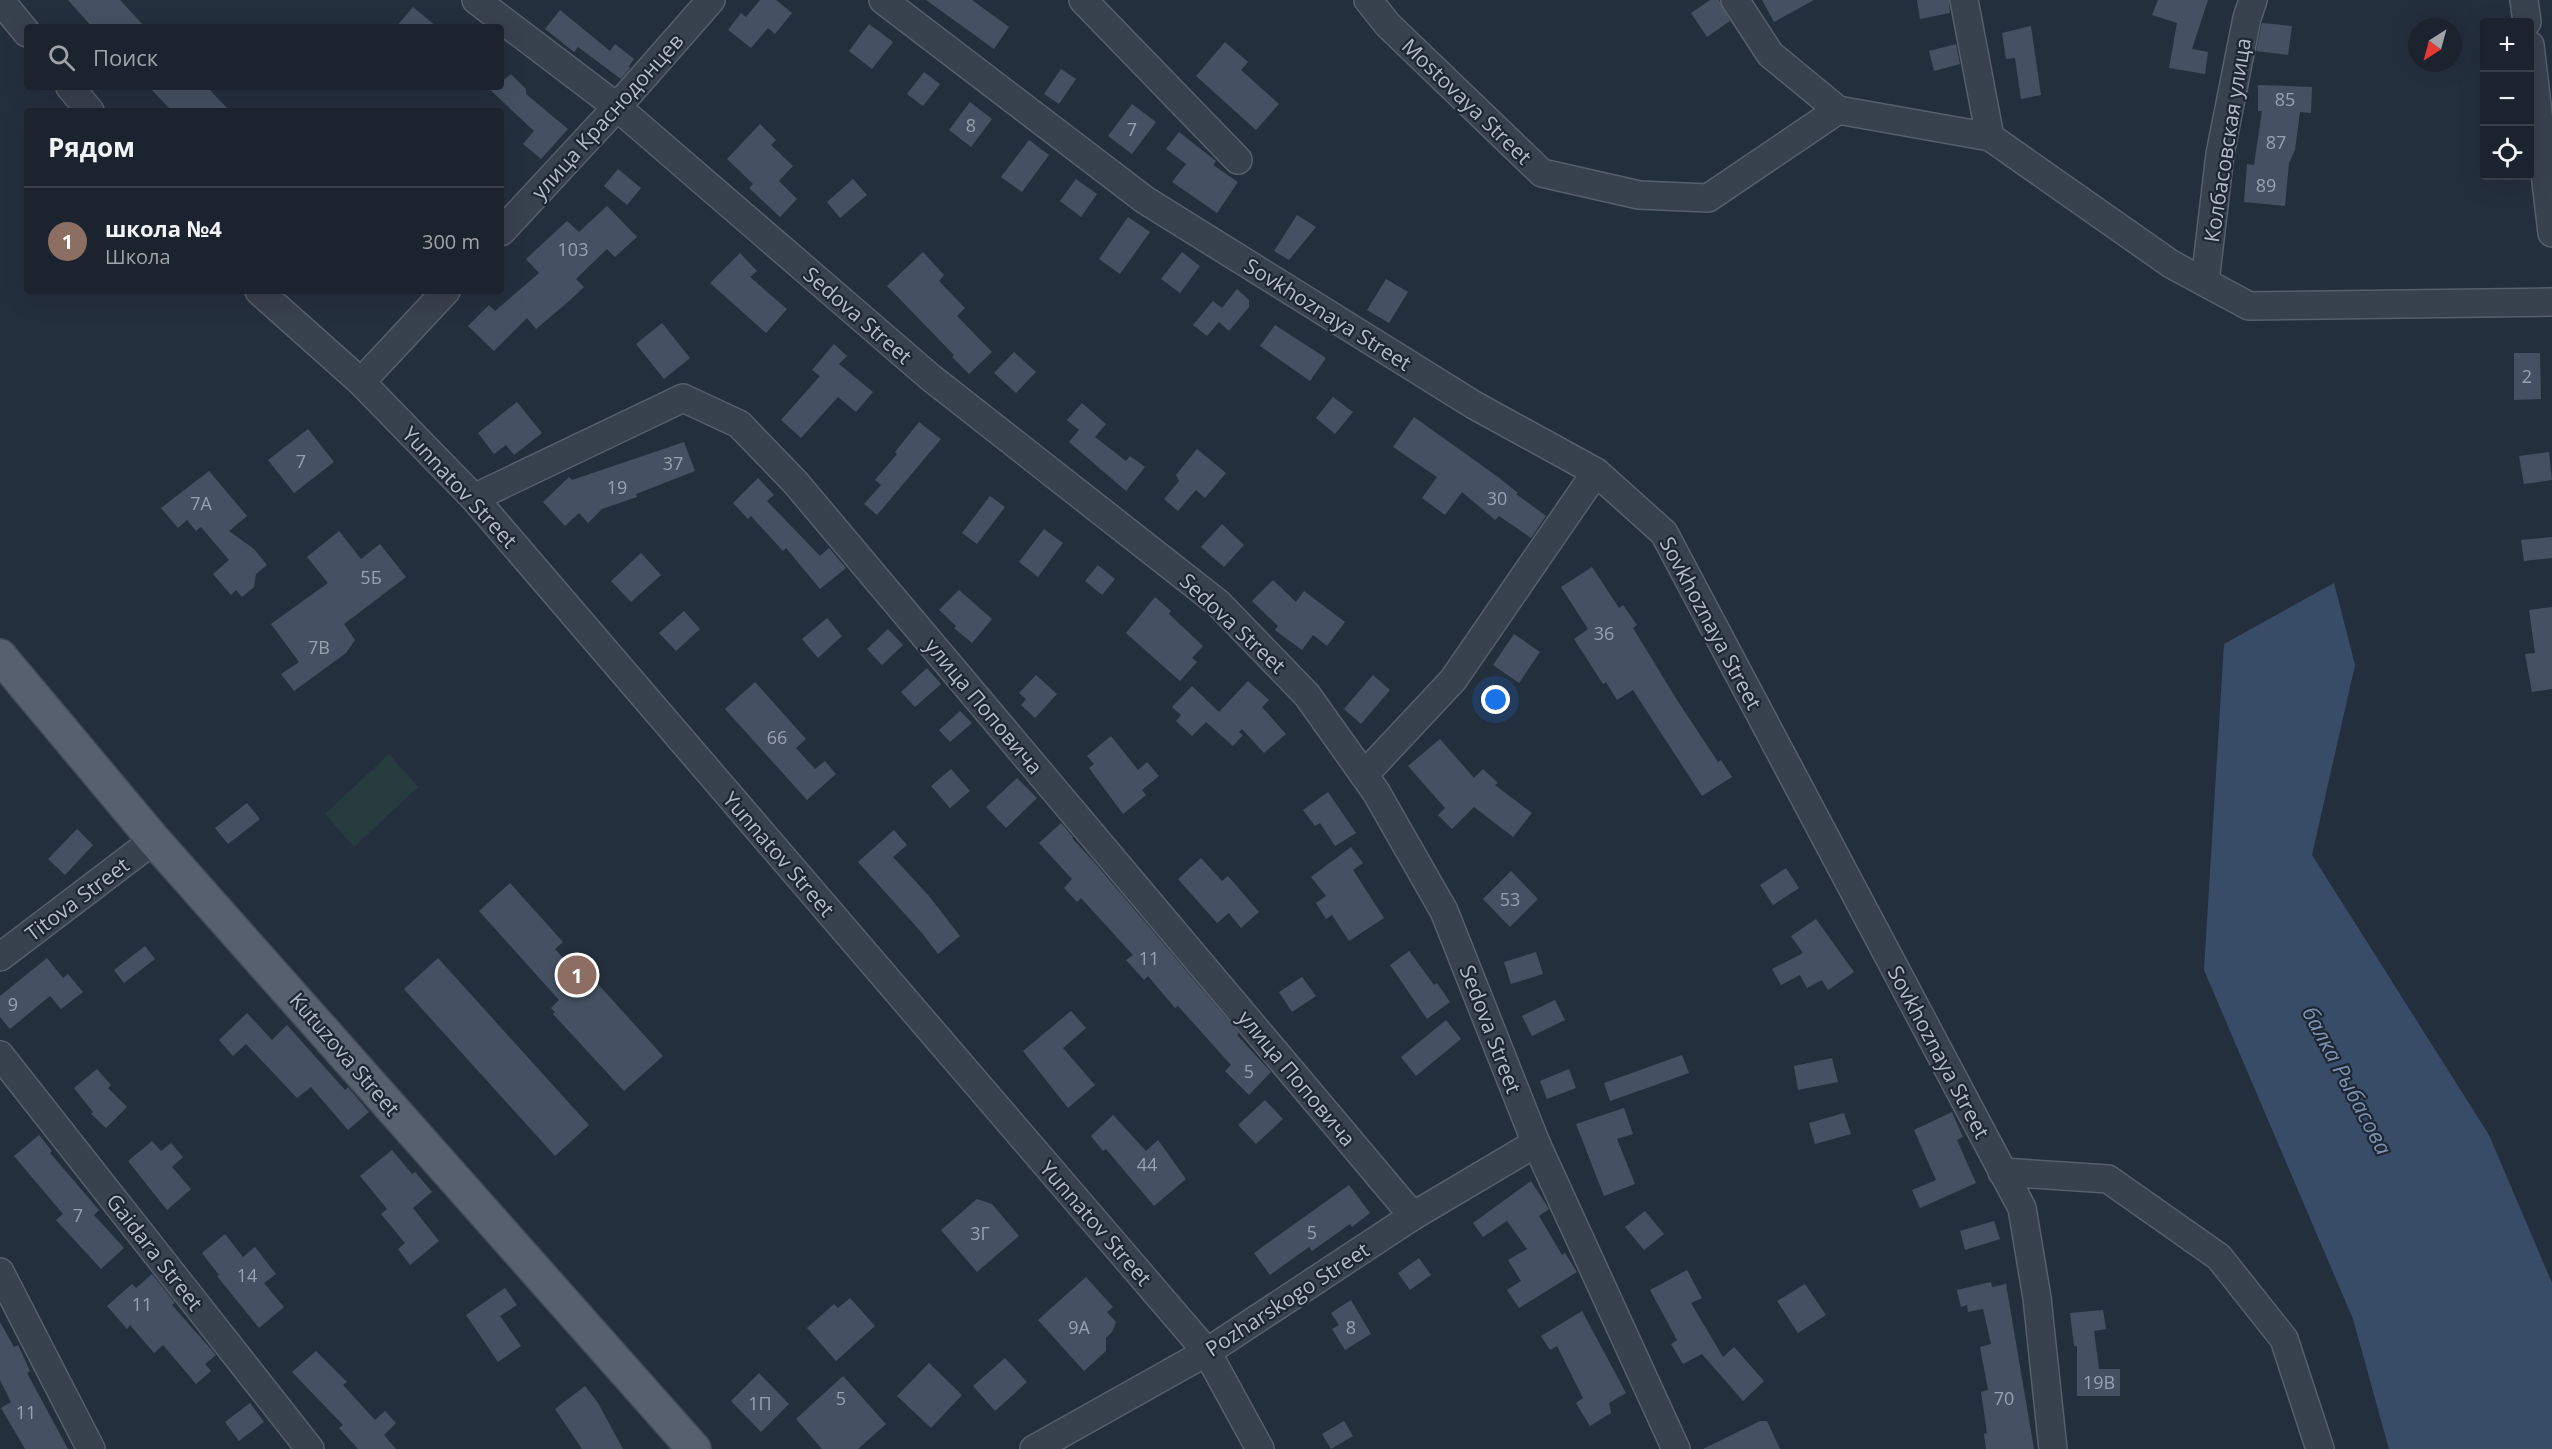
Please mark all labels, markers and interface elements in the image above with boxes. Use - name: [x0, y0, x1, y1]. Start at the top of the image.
- north arrow: [2408, 18, 2462, 72]
- map controls: [2480, 18, 2534, 180]
- button: +: [2480, 18, 2534, 72]
- search box: [24, 24, 504, 90]
- street label: улица Краснодонцев: [525, 27, 689, 205]
- street label: Mostovaya Street: [1396, 32, 1538, 170]
- street label: Колбасовская улица: [2197, 36, 2257, 244]
- icon: search: [45, 41, 78, 74]
- text: Поиск: [93, 42, 158, 72]
- button: −: [2480, 72, 2534, 126]
- house number: 85: [2275, 87, 2295, 111]
- house number: 8: [966, 113, 976, 137]
- house number: 7: [1127, 117, 1137, 141]
- button: locate: [2480, 126, 2534, 180]
- text: Рядом: [48, 129, 135, 165]
- house number: 87: [2266, 130, 2286, 154]
- house number: 89: [2256, 173, 2276, 197]
- text: школа №4: [105, 213, 222, 243]
- text: 1: [62, 228, 73, 255]
- text: 300 m: [422, 228, 480, 255]
- house number: 103: [558, 237, 588, 261]
- text: Школа: [105, 243, 171, 270]
- street label: Sovkhoznaya Street: [1239, 251, 1417, 377]
- street label: Sedova Street: [798, 260, 918, 370]
- house number: 2: [2522, 364, 2532, 388]
- street label: Yunnatov Street: [396, 420, 524, 554]
- house number: 7: [296, 449, 306, 473]
- house number: 37: [663, 451, 683, 475]
- house number: 19: [607, 475, 627, 499]
- house number: 30: [1487, 486, 1507, 510]
- house number: 7А: [190, 491, 212, 515]
- street label: Sovkhoznaya Street: [1654, 532, 1768, 714]
- house number: 5Б: [360, 565, 382, 589]
- street label: Sedova Street: [1174, 567, 1292, 679]
- house number: 36: [1594, 621, 1614, 645]
- street label: улица Поповича: [919, 632, 1049, 780]
- house number: 7В: [308, 635, 330, 659]
- your location: [1481, 685, 1510, 714]
- house number: 66: [767, 725, 787, 749]
- street label: Yunnatov Street: [717, 786, 841, 922]
- street label: Titova Street: [19, 851, 135, 947]
- house number: 53: [1500, 887, 1520, 911]
- house number: 11: [1139, 946, 1159, 970]
- pin: 1: [558, 952, 596, 998]
- street label: Sedova Street: [1454, 961, 1528, 1097]
- street label: Sovkhoznaya Street: [1882, 961, 1996, 1143]
- street label: Kutuzova Street: [284, 986, 406, 1122]
- house number: 9: [8, 992, 18, 1016]
- water label: балка Рыбасова: [2296, 1000, 2400, 1160]
- street label: улица Поповича: [1232, 1004, 1362, 1152]
- house number: 5: [1244, 1059, 1254, 1083]
- house number: 44: [1137, 1152, 1157, 1176]
- street label: Yunnatov Street: [1034, 1155, 1158, 1291]
- street label: Gaidara Street: [101, 1188, 209, 1316]
- house number: 7: [73, 1203, 83, 1227]
- house number: 5: [1307, 1220, 1317, 1244]
- house number: 3Г: [970, 1221, 990, 1245]
- street label: Pozharskogo Street: [1200, 1236, 1374, 1362]
- house number: 14: [237, 1263, 257, 1287]
- house number: 11: [132, 1292, 152, 1316]
- house number: 9А: [1068, 1315, 1090, 1339]
- house number: 8: [1346, 1315, 1356, 1339]
- house number: 19В: [2083, 1370, 2115, 1394]
- house number: 5: [836, 1386, 846, 1410]
- house number: 70: [1994, 1386, 2014, 1410]
- house number: 1П: [748, 1391, 772, 1415]
- house number: 11: [16, 1400, 36, 1424]

